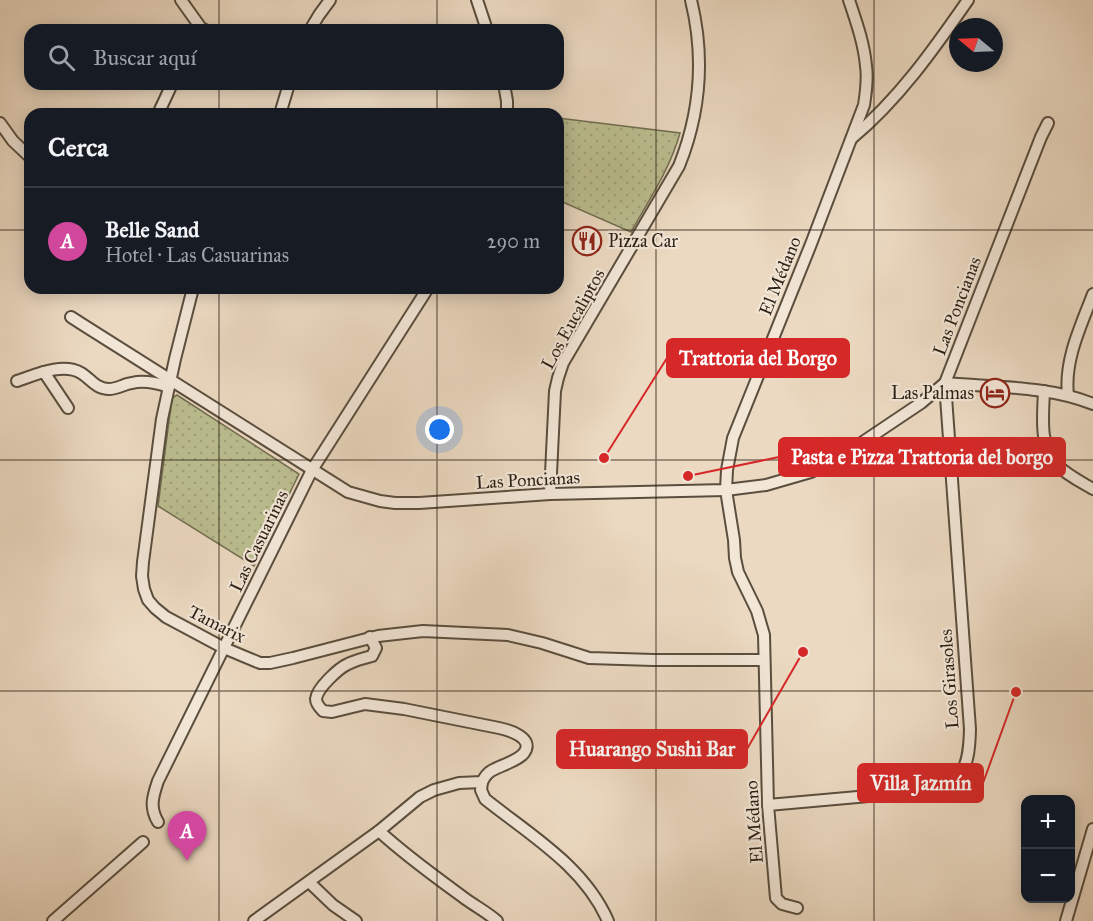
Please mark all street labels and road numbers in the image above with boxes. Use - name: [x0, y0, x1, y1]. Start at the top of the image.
- street label: El Médano: [754, 233, 806, 319]
- street label: Las Poncianas: [928, 253, 986, 359]
- street label: Los Eucaliptos: [536, 265, 610, 373]
- street label: Las Poncianas: [475, 466, 581, 494]
- street label: Las Casuarinas: [225, 486, 293, 596]
- street label: Tamarix: [185, 600, 249, 648]
- street label: Los Girasoles: [935, 628, 963, 730]
- street label: El Médano: [740, 780, 768, 864]

